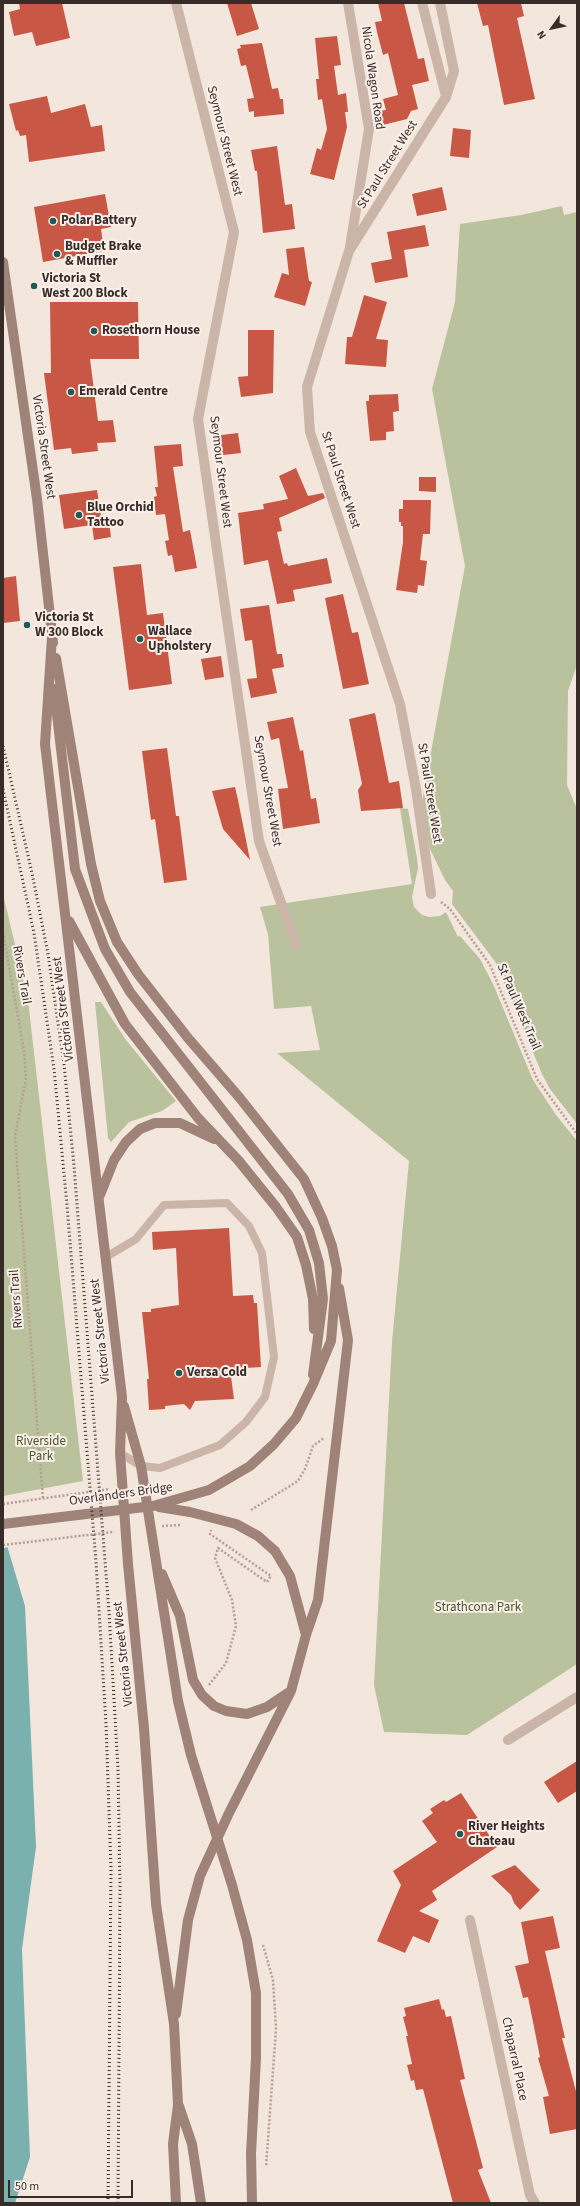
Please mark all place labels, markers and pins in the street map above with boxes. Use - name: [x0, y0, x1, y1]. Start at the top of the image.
- place label: Polar Battery: [61, 213, 137, 229]
- marker: Polar Battery: [48, 216, 58, 226]
- place label: Budget Brake & Muffler: [65, 239, 142, 270]
- marker: Budget Brake & Muffler: [52, 249, 62, 259]
- place label: Victoria St West 200 Block: [42, 271, 128, 302]
- marker: Victoria St West 200 Block: [29, 281, 39, 291]
- place label: Rosethorn House: [102, 323, 200, 339]
- marker: Rosethorn House: [89, 326, 99, 336]
- place label: Emerald Centre: [79, 384, 168, 400]
- marker: Emerald Centre: [66, 387, 76, 397]
- place label: Blue Orchid Tattoo: [87, 500, 154, 531]
- marker: Blue Orchid Tattoo: [74, 510, 84, 520]
- place label: Victoria St W 300 Block: [35, 610, 103, 641]
- marker: Victoria St W 300 Block: [22, 620, 32, 630]
- place label: Wallace Upholstery: [148, 624, 211, 655]
- marker: Wallace Upholstery: [135, 634, 145, 644]
- place label: Versa Cold: [187, 1365, 247, 1381]
- marker: Versa Cold: [174, 1368, 184, 1378]
- place label: River Heights Chateau: [468, 1819, 545, 1850]
- marker: River Heights Chateau: [455, 1829, 465, 1839]

